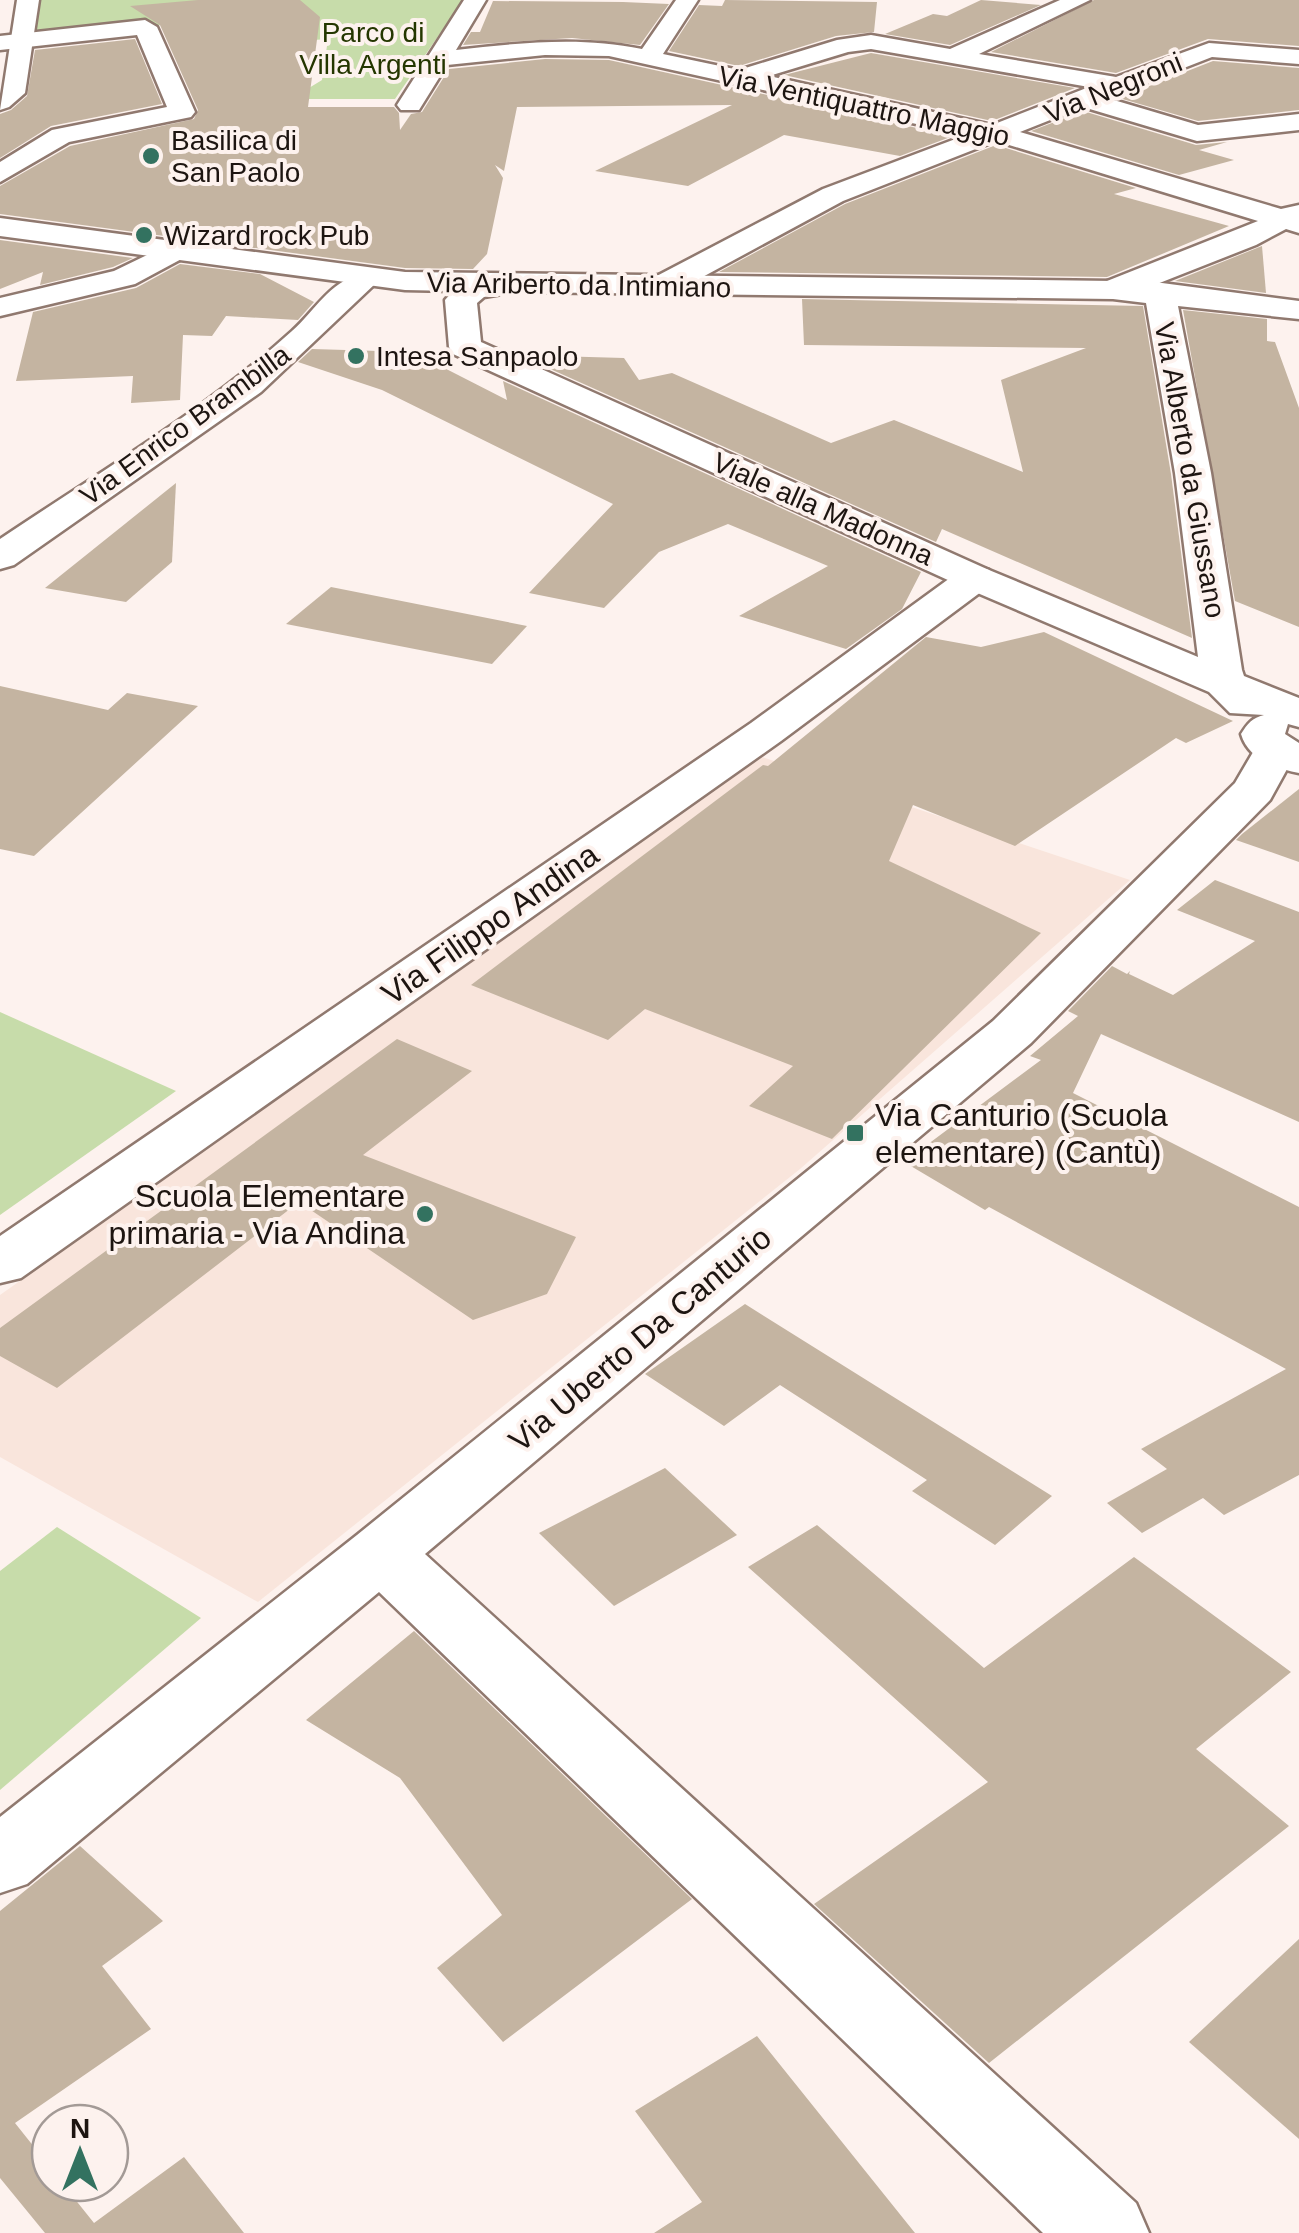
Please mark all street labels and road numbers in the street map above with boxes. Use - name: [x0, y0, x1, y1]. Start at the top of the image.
- street label: Via Negroni: [1040, 46, 1186, 130]
- street label: Via Ventiquattro Maggio: [716, 60, 1012, 152]
- street label: Via Ariberto da Intimiano: [426, 267, 732, 303]
- street label: Via Alberto da Giussano: [1149, 320, 1231, 620]
- street label: Via Enrico Brambilla: [74, 338, 296, 511]
- street label: Viale alla Madonna: [708, 447, 938, 572]
- street label: Via Filippo Andina: [375, 836, 605, 1012]
- street label: Via Uberto Da Canturio: [502, 1219, 778, 1459]

